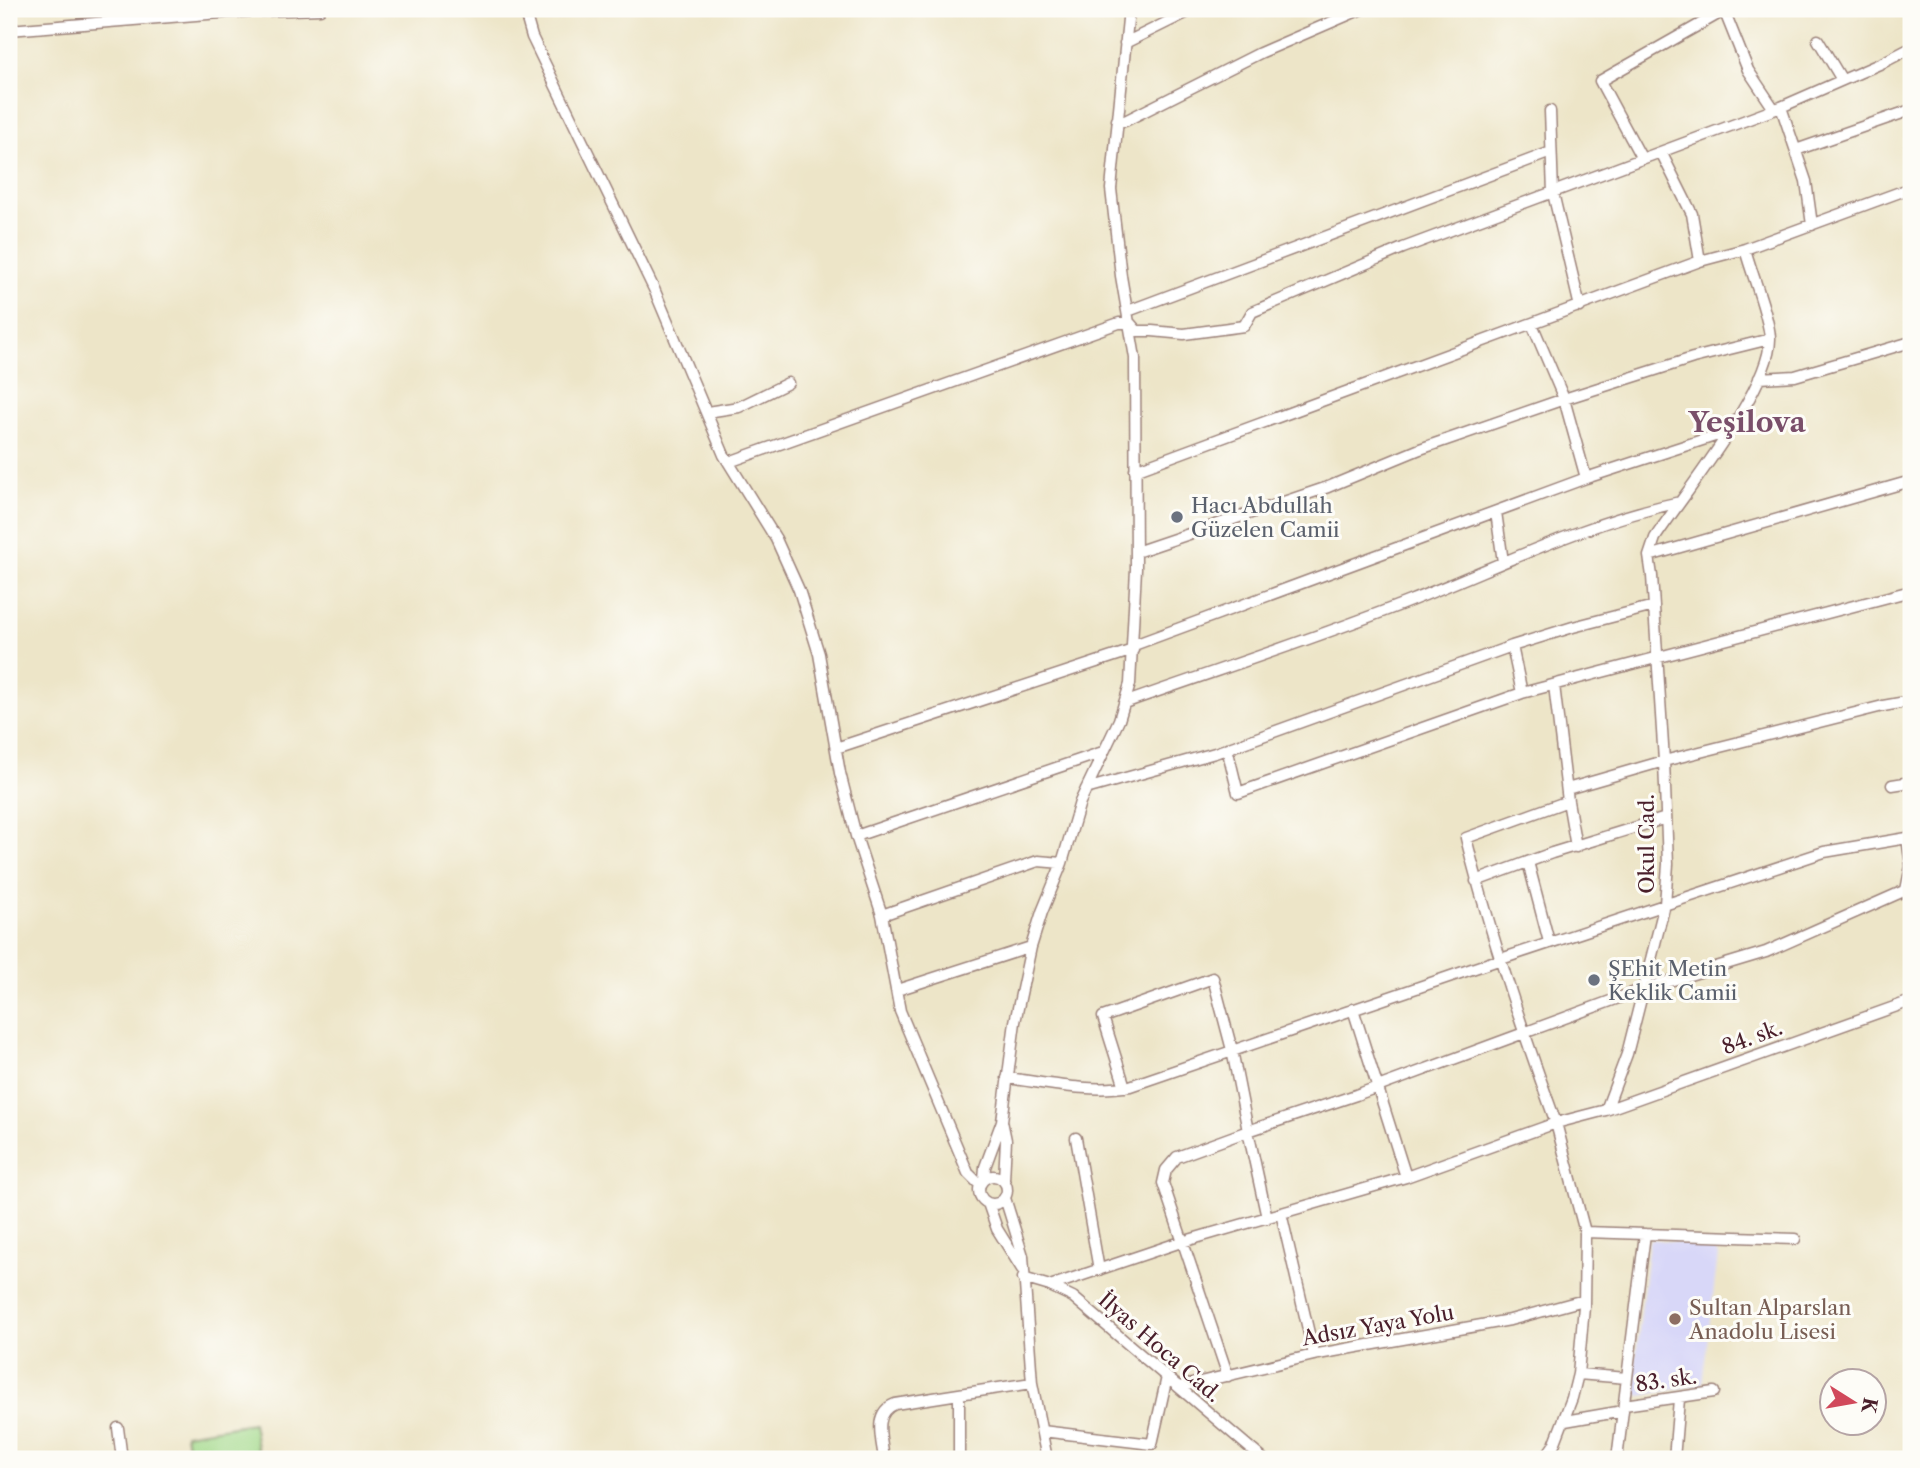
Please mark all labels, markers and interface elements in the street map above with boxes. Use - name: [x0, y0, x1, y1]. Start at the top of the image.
- district label: Yeşilova: [1687, 405, 1806, 439]
- place label: Hacı Abdullah Güzelen Camii: [1191, 493, 1339, 542]
- marker: Hacı Abdullah Güzelen Camii: [1169, 509, 1185, 525]
- street label: Okul Cad.: [1634, 794, 1659, 894]
- place label: ŞEhit Metin Keklik Camii: [1608, 956, 1737, 1005]
- marker: ŞEhit Metin Keklik Camii: [1586, 972, 1602, 988]
- street label: 84. sk.: [1718, 1015, 1786, 1059]
- street label: İlyas Hoca Cad.: [1094, 1287, 1226, 1407]
- place label: Sultan Alparslan Anadolu Lisesi: [1688, 1295, 1851, 1344]
- street label: Adsız Yaya Yolu: [1299, 1299, 1456, 1351]
- marker: Sultan Alparslan Anadolu Lisesi: [1667, 1311, 1683, 1327]
- street label: 83. sk.: [1634, 1363, 1698, 1397]
- north arrow: [1818, 1366, 1888, 1436]
- text: K: [1856, 1396, 1882, 1416]

